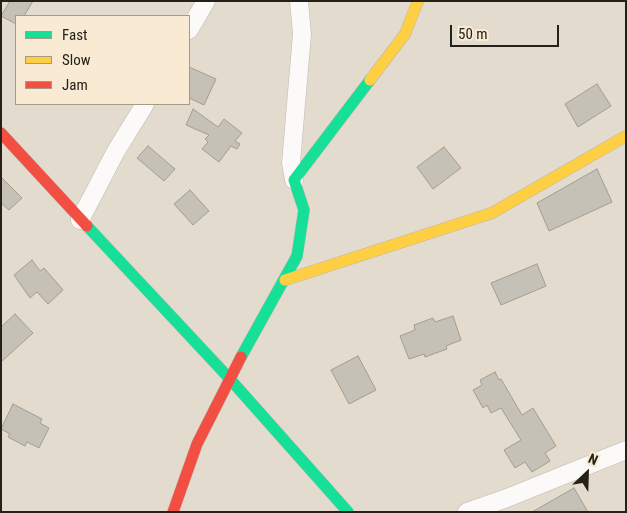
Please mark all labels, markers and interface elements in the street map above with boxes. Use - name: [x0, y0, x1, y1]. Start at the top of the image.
- legend: [15, 15, 190, 105]
- scale bar: [452, 15, 561, 47]
- text: 50 m: [458, 25, 488, 43]
- text: Fast: [62, 26, 87, 44]
- text: Slow: [62, 51, 91, 69]
- text: Jam: [62, 76, 88, 94]
- north arrow: [562, 448, 612, 498]
- text: N: [586, 450, 600, 468]

